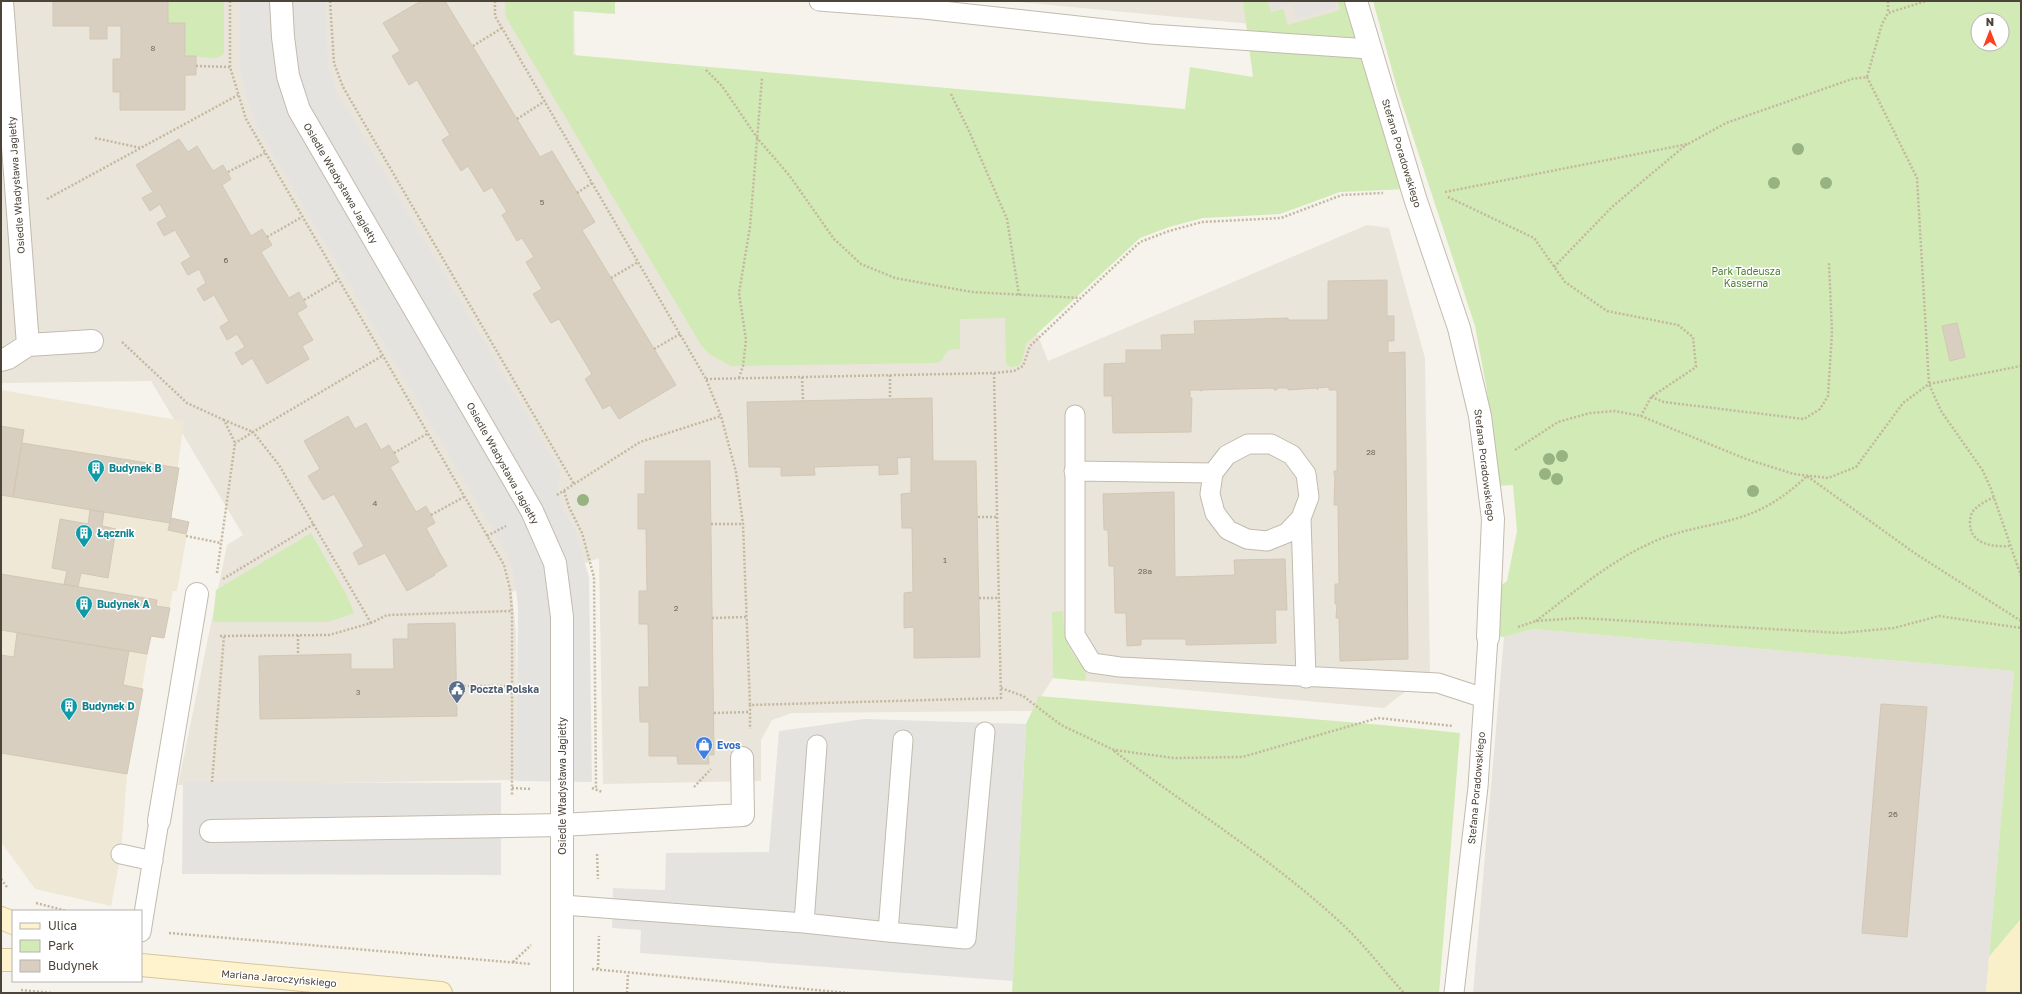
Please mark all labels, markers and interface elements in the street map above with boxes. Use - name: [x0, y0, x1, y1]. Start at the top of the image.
- north arrow: [1970, 12, 2010, 52]
- text: N: [1986, 15, 1994, 28]
- house number: 8: [151, 43, 156, 53]
- street label: Stefana Poradowskiego: [1380, 97, 1424, 209]
- street label: Osiedle Władysława Jagiełły: [5, 116, 27, 254]
- street label: Osiedle Władysława Jagiełły: [301, 120, 381, 246]
- house number: 5: [540, 197, 545, 207]
- house number: 6: [224, 255, 229, 265]
- park label: Park Tadeusza Kasserna: [1711, 265, 1781, 289]
- street label: Osiedle Władysława Jagiełły: [464, 400, 542, 526]
- street label: Stefana Poradowskiego: [1472, 408, 1498, 522]
- house number: 28: [1366, 447, 1376, 457]
- building icon: Budynek B: [86, 458, 106, 483]
- place label: Budynek B: [109, 462, 161, 474]
- house number: 4: [373, 498, 378, 508]
- building icon: Łącznik: [74, 523, 94, 548]
- place label: Łącznik: [97, 527, 135, 539]
- house number: 1: [943, 555, 947, 565]
- house number: 28a: [1138, 566, 1152, 576]
- building icon: Budynek A: [74, 594, 94, 619]
- place label: Budynek A: [97, 598, 150, 610]
- house number: 2: [674, 603, 679, 613]
- public building icon: Poczta Polska: [447, 679, 467, 704]
- place label: Poczta Polska: [470, 683, 539, 695]
- house number: 3: [356, 687, 361, 697]
- building icon: Budynek D: [59, 696, 79, 721]
- place label: Budynek D: [82, 700, 135, 712]
- street label: Osiedle Władysława Jagiełły: [556, 717, 568, 855]
- street label: Stefana Poradowskiego: [1465, 731, 1487, 845]
- shop icon: Evos: [694, 735, 714, 760]
- place label: Evos: [717, 739, 741, 751]
- house number: 26: [1888, 809, 1898, 819]
- legend: [12, 910, 142, 982]
- text: Ulica: [48, 918, 77, 933]
- text: Park: [48, 938, 74, 953]
- text: Budynek: [48, 958, 99, 973]
- street label: Mariana Jaroczyńskiego: [221, 967, 337, 989]

